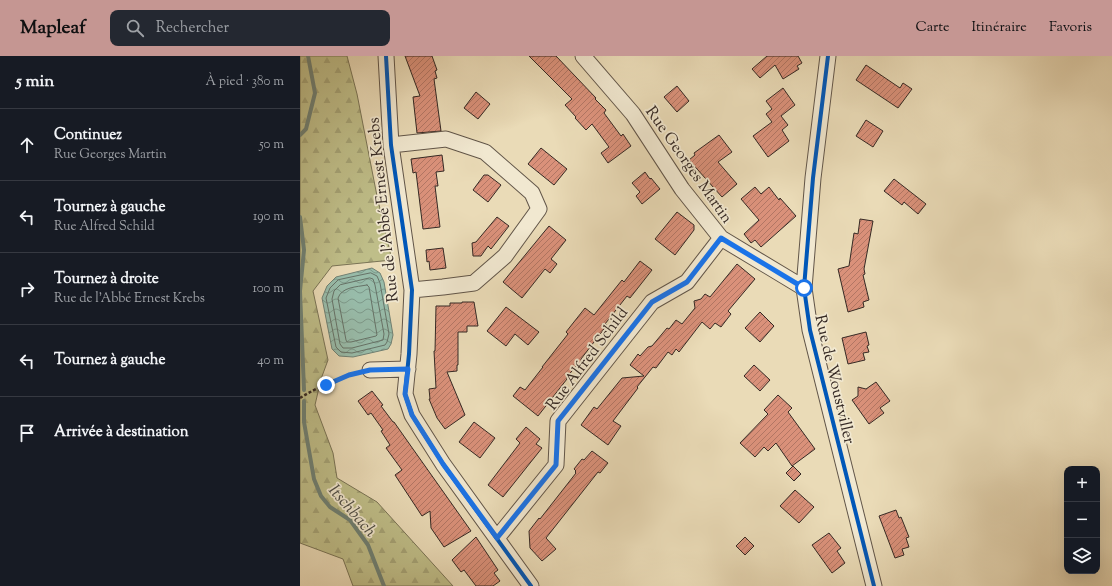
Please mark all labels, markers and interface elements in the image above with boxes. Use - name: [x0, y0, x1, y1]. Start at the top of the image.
- search box: [110, 10, 390, 46]
- text: Mapleaf: [20, 15, 86, 42]
- icon: search: [124, 17, 146, 39]
- text: Rechercher: [156, 18, 229, 39]
- text: Carte: [916, 18, 949, 38]
- text: Itinéraire: [971, 18, 1027, 38]
- text: Favoris: [1049, 18, 1092, 38]
- text: 5 min: [16, 70, 54, 94]
- text: À pied · 380 m: [205, 73, 284, 91]
- street label: Rue Georges Martin: [639, 102, 737, 229]
- street label: Rue de l'Abbé Ernest Krebs: [363, 116, 406, 303]
- text: Continuez: [54, 125, 122, 146]
- icon: ahead: [16, 134, 38, 156]
- text: 50 m: [259, 136, 284, 154]
- text: Rue Georges Martin: [54, 146, 167, 164]
- text: Tournez à gauche: [54, 197, 165, 218]
- icon: left: [16, 206, 38, 228]
- text: 190 m: [253, 208, 284, 226]
- text: Rue Alfred Schild: [54, 218, 155, 236]
- text: Tournez à droite: [54, 269, 159, 290]
- icon: right: [16, 278, 38, 300]
- route start: [795, 279, 813, 297]
- text: 100 m: [252, 280, 284, 298]
- text: Rue de l'Abbé Ernest Krebs: [54, 290, 205, 308]
- street label: Rue Alfred Schild: [542, 303, 634, 416]
- street label: Rue de Woustviller: [808, 313, 860, 446]
- icon: left: [16, 350, 38, 372]
- text: Tournez à gauche: [54, 350, 165, 371]
- text: 40 m: [257, 352, 284, 370]
- route end: [317, 376, 335, 394]
- icon: arrive: [16, 422, 38, 444]
- text: Arrivée à destination: [54, 422, 189, 443]
- map controls: [1064, 466, 1100, 574]
- button: +: [1064, 466, 1100, 502]
- water label: Itschbach: [322, 480, 382, 543]
- button: −: [1064, 502, 1100, 538]
- button: layers: [1064, 538, 1100, 574]

